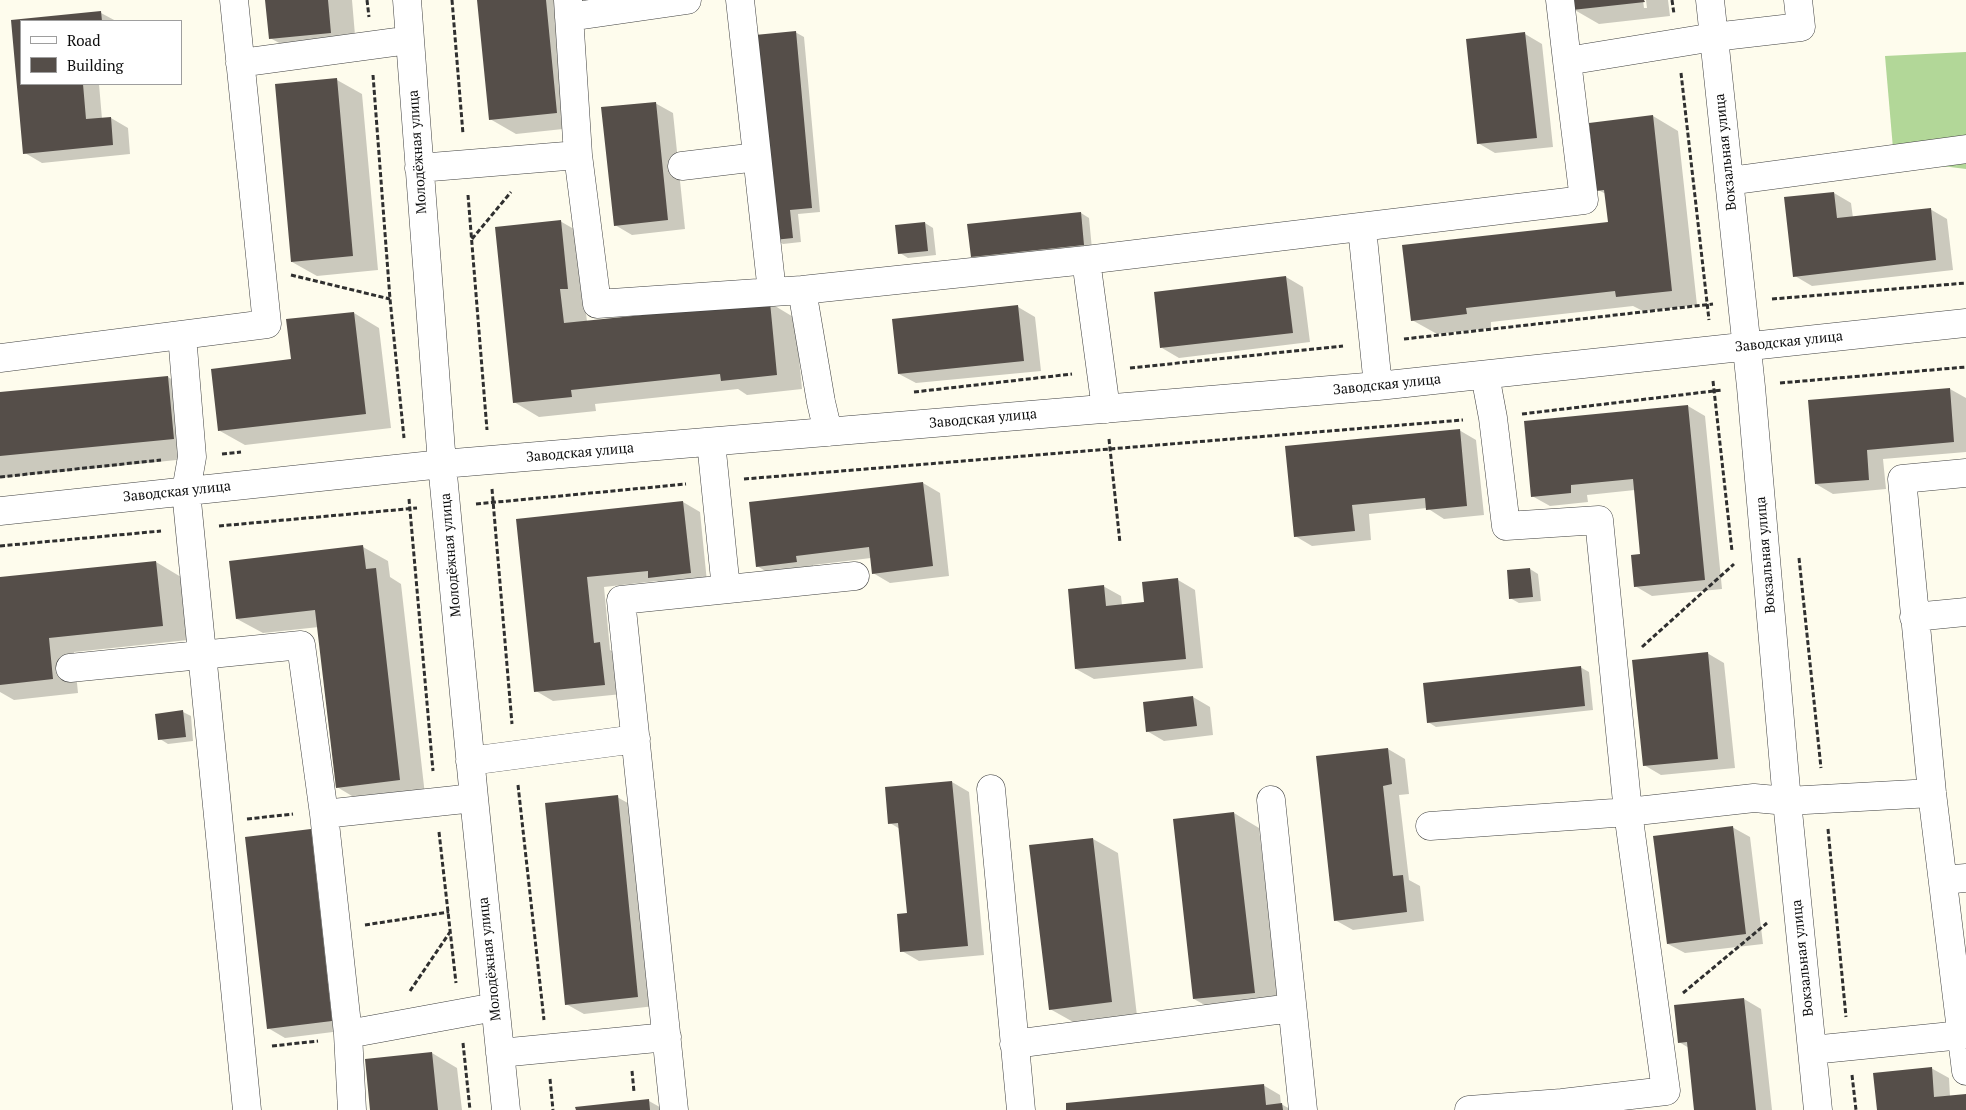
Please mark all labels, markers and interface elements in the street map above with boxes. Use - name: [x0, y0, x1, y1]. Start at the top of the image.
- legend: [20, 20, 182, 85]
- text: Road: [67, 30, 100, 50]
- text: Building: [67, 55, 124, 75]
- street label: Молодёжная улица: [405, 89, 431, 215]
- street label: Вокзальная улица: [1712, 93, 1740, 211]
- street label: Заводская улица: [1734, 328, 1844, 356]
- street label: Заводская улица: [1332, 371, 1442, 399]
- street label: Заводская улица: [928, 406, 1038, 432]
- street label: Заводская улица: [525, 440, 635, 466]
- street label: Заводская улица: [122, 478, 232, 506]
- street label: Молодёжная улица: [437, 492, 465, 618]
- street label: Вокзальная улица: [1753, 496, 1779, 614]
- street label: Молодёжная улица: [475, 896, 505, 1022]
- street label: Вокзальная улица: [1789, 899, 1817, 1017]

